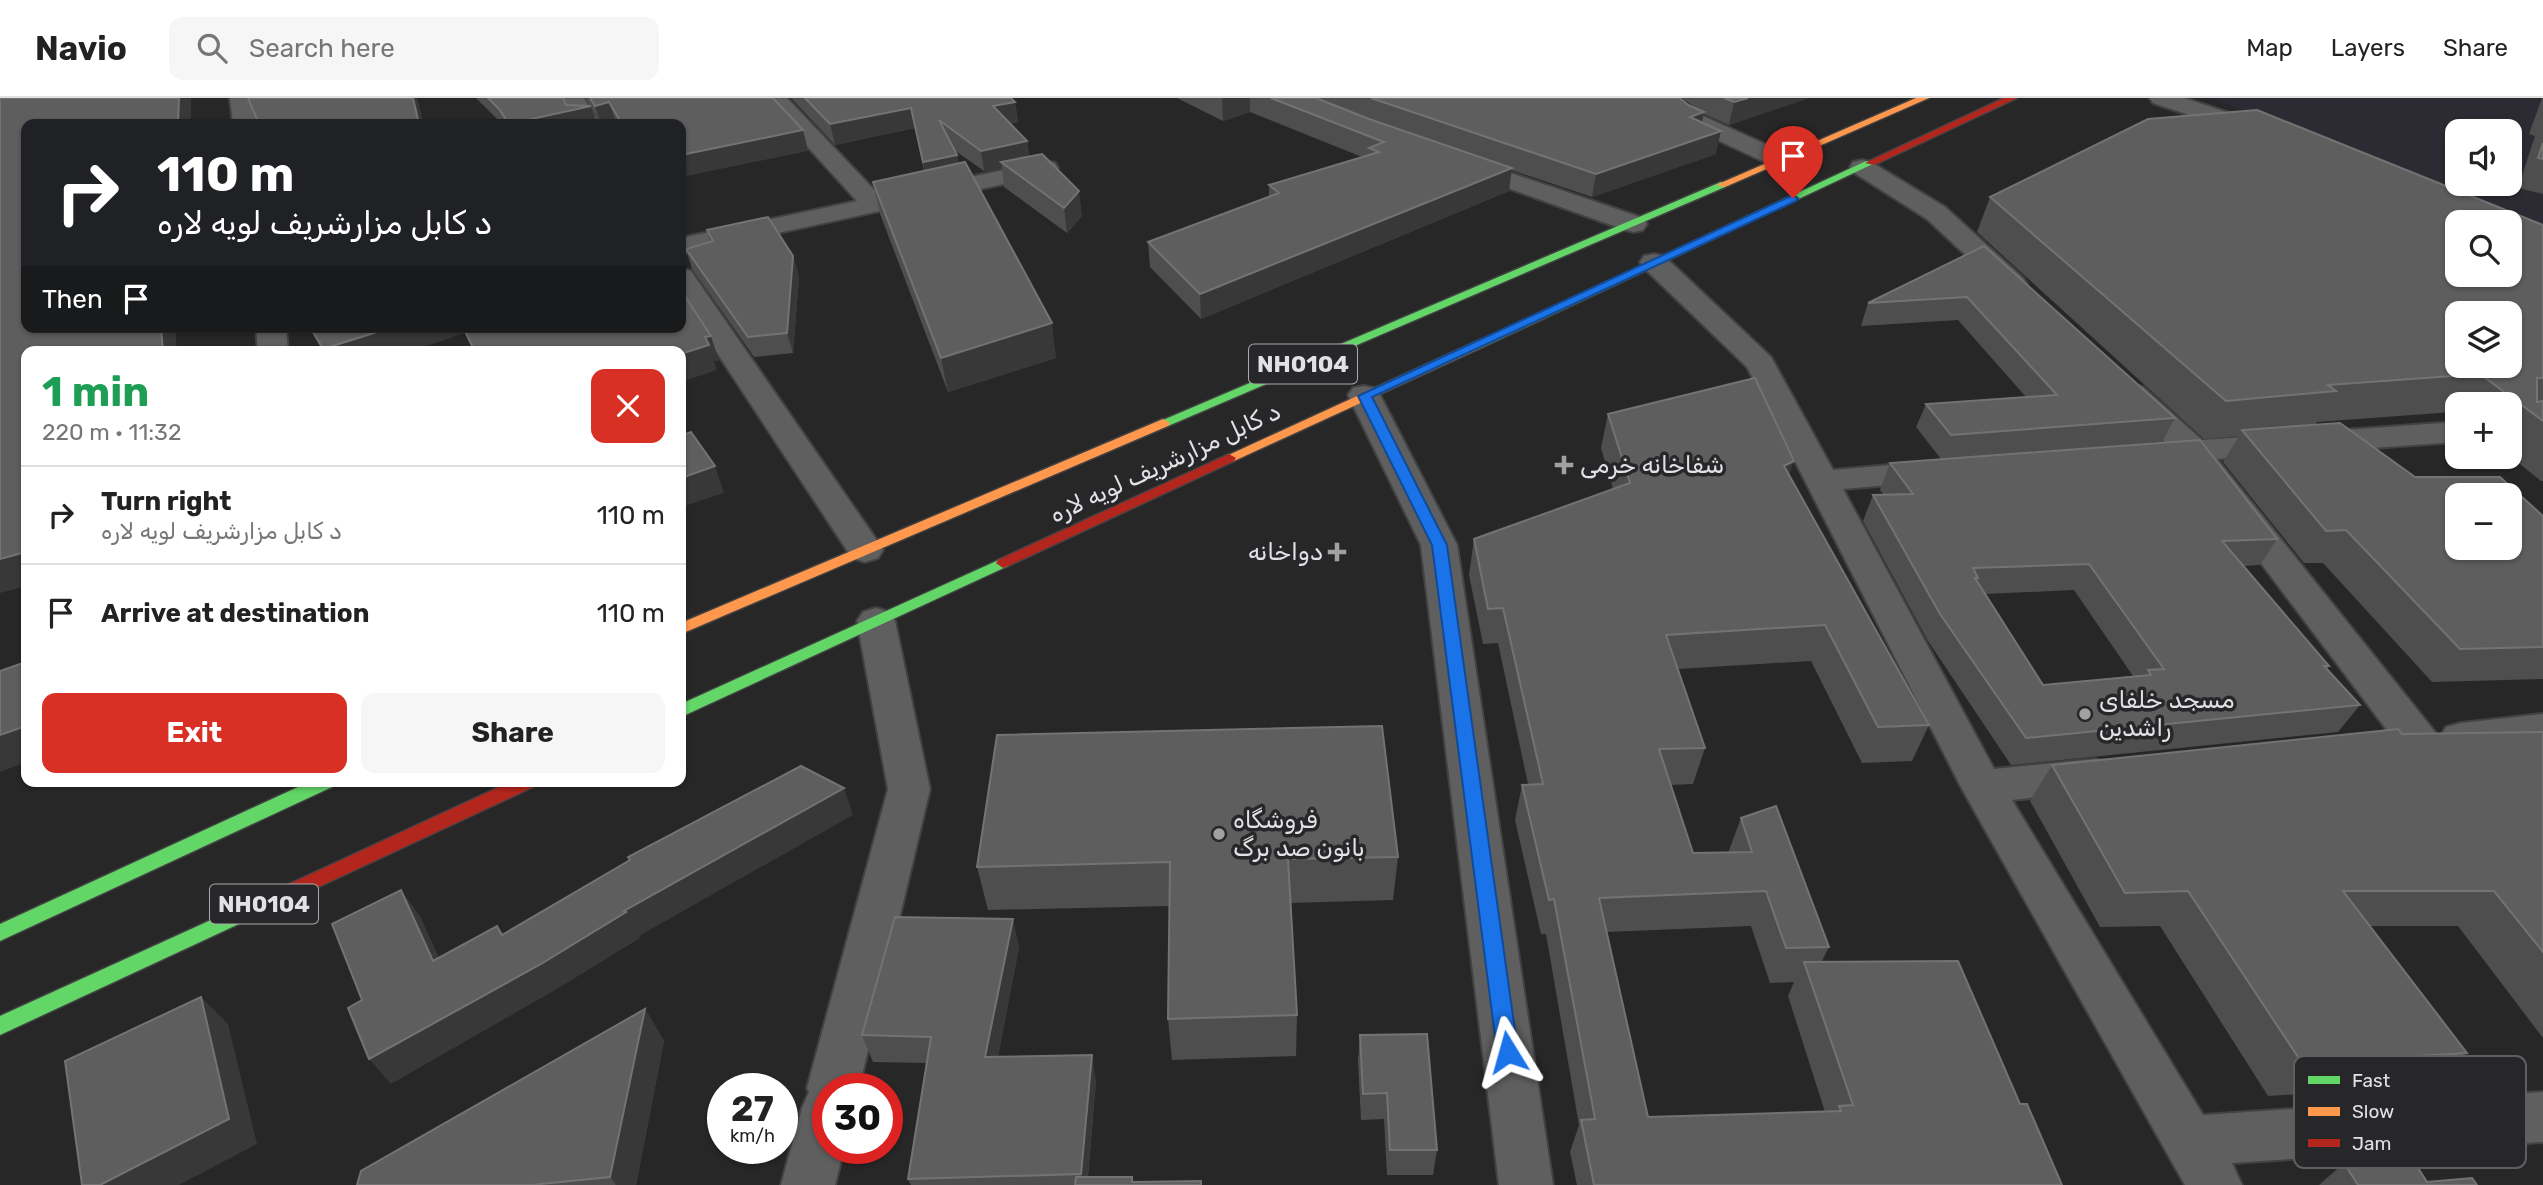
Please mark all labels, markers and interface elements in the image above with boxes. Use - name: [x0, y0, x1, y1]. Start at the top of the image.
- search box: [169, 17, 659, 80]
- text: Navio: [35, 29, 127, 68]
- icon: search: [193, 29, 231, 67]
- text: Search here: [249, 33, 395, 64]
- text: Map: [2246, 34, 2293, 62]
- text: Layers: [2331, 34, 2405, 62]
- text: Share: [2443, 34, 2508, 62]
- map controls: [2445, 119, 2522, 560]
- button: sound: [2445, 119, 2522, 196]
- pin: [1763, 126, 1823, 198]
- icon: arrive: [1774, 137, 1812, 175]
- text: 110 m: [157, 145, 294, 203]
- icon: right: [42, 147, 133, 238]
- text: د کابل مزارشریف لویه لاره: [157, 204, 492, 242]
- button: search: [2445, 210, 2522, 287]
- icon: arrive: [117, 280, 155, 318]
- text: Then: [42, 284, 103, 315]
- button: layers: [2445, 301, 2522, 378]
- road number: NH0104: [1249, 344, 1357, 384]
- text: 1 min: [42, 367, 149, 417]
- button: close: [591, 369, 665, 443]
- button: +: [2445, 392, 2522, 469]
- street label: د کابل مزارشریف لویه لاره: [1045, 397, 1285, 529]
- text: 220 m · 11:32: [42, 418, 181, 446]
- place label: شفاخانه خرمی: [1580, 451, 1724, 479]
- marker: شفاخانه خرمی: [1554, 455, 1574, 475]
- button: −: [2445, 483, 2522, 560]
- text: Turn right: [101, 486, 231, 517]
- icon: right: [42, 496, 80, 534]
- text: 110 m: [597, 500, 665, 531]
- text: د کابل مزارشریف لویه لاره: [101, 517, 342, 545]
- place label: دواخانه: [1248, 538, 1323, 566]
- marker: دواخانه: [1329, 544, 1345, 560]
- icon: arrive: [42, 594, 80, 632]
- text: Arrive at destination: [101, 598, 369, 629]
- text: 110 m: [597, 598, 665, 629]
- place label: مسجد خلفای راشدین: [2099, 686, 2235, 742]
- button: Exit: [42, 693, 347, 773]
- button: Share: [361, 693, 665, 773]
- marker: مسجد خلفای راشدین: [2077, 706, 2093, 722]
- place label: فروشگاه بانون صد برگ: [1233, 806, 1365, 862]
- marker: فروشگاه بانون صد برگ: [1211, 826, 1227, 842]
- road number: NH0104: [210, 884, 318, 924]
- position arrow: [1471, 1015, 1545, 1089]
- legend: [2294, 1056, 2526, 1168]
- text: Fast: [2352, 1069, 2391, 1092]
- speed limit sign: 30: [812, 1073, 903, 1164]
- text: 27: [731, 1088, 774, 1130]
- text: Slow: [2352, 1100, 2394, 1123]
- text: km/h: [730, 1125, 775, 1147]
- text: Jam: [2352, 1132, 2391, 1155]

